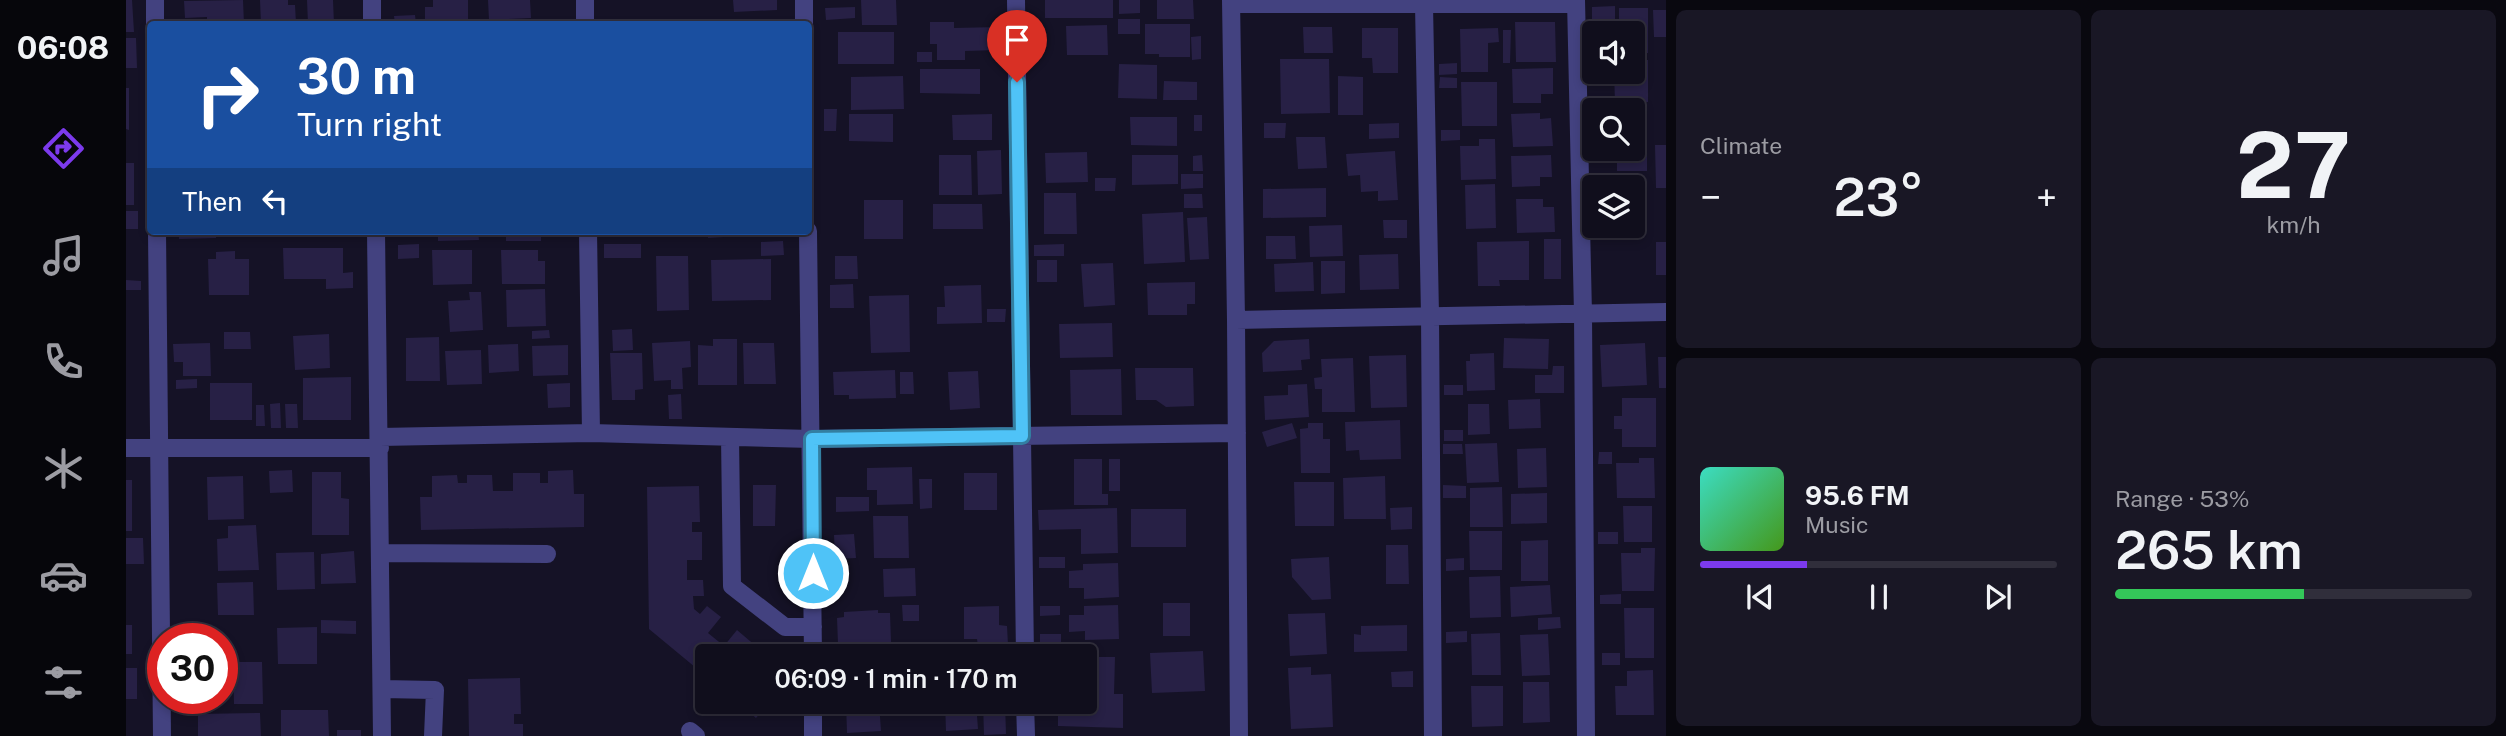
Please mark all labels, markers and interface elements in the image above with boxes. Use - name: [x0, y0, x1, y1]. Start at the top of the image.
- pin: [987, 10, 1047, 82]
- icon: arrive: [998, 21, 1036, 59]
- map controls: [1582, 21, 1645, 238]
- button: sound: [1582, 21, 1645, 84]
- text: 06:08: [17, 29, 109, 66]
- text: 30 m: [297, 47, 416, 105]
- icon: right: [182, 49, 273, 140]
- button: search: [1582, 98, 1645, 161]
- text: Turn right: [297, 106, 442, 143]
- text: 27: [2236, 112, 2351, 218]
- icon: directions: [39, 124, 88, 173]
- text: Climate: [1700, 132, 1782, 159]
- text: 23°: [1833, 167, 1924, 228]
- button: layers: [1582, 175, 1645, 238]
- text: −: [1700, 175, 1721, 220]
- text: +: [2036, 175, 2057, 220]
- icon: left: [256, 182, 294, 220]
- text: Then: [182, 186, 242, 217]
- text: km/h: [2266, 211, 2321, 238]
- icon: music: [39, 231, 88, 280]
- icon: phone: [39, 337, 88, 386]
- icon: climate: [39, 444, 88, 493]
- text: 95.6 FM: [1805, 480, 1910, 511]
- text: Range · 53%: [2115, 485, 2249, 512]
- text: Music: [1805, 511, 1869, 538]
- text: 265 km: [2115, 520, 2303, 581]
- position arrow: [776, 536, 850, 610]
- icon: car: [39, 551, 88, 600]
- icon: previous: [1741, 578, 1779, 616]
- icon: pause: [1860, 578, 1898, 616]
- icon: next: [1979, 578, 2017, 616]
- speed limit sign: 30: [147, 623, 238, 714]
- icon: filters: [39, 658, 88, 707]
- text: 06:09 · 1 min · 170 m: [775, 663, 1018, 694]

